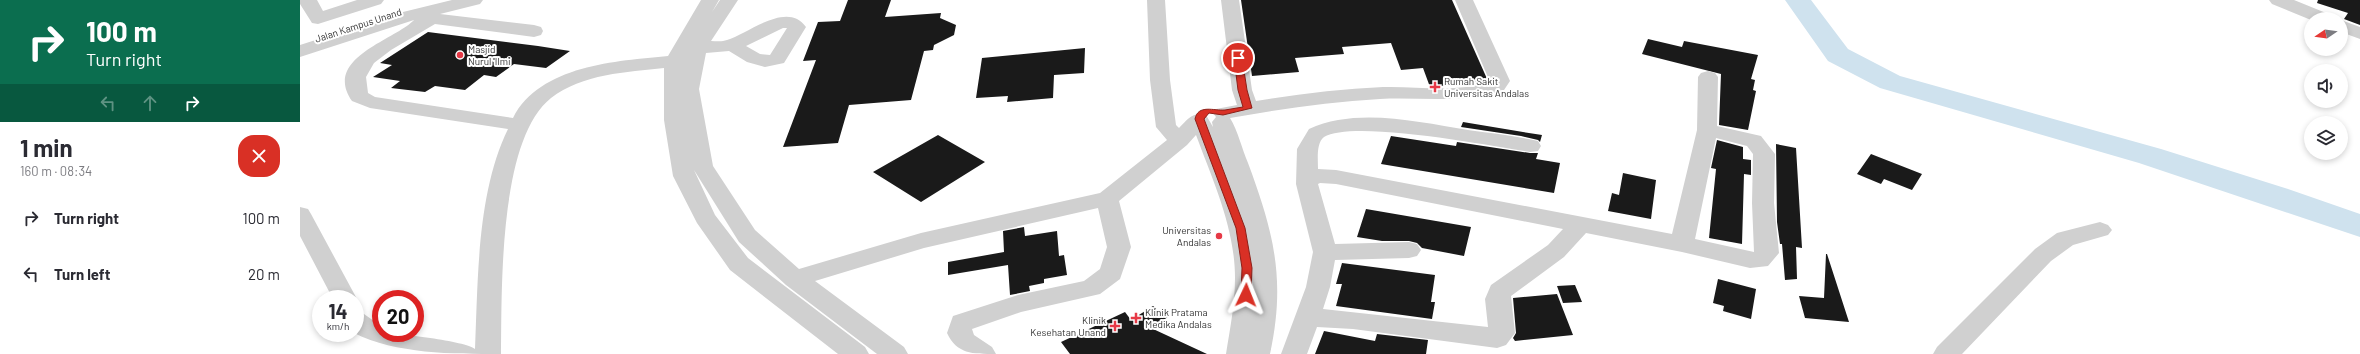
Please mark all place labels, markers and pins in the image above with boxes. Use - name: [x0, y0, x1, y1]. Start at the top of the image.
- pin: [1221, 41, 1255, 75]
- place label: Masjid Nurul 'Ilmi: [468, 43, 510, 67]
- marker: Masjid Nurul 'Ilmi: [455, 50, 465, 60]
- place label: Rumah Sakit Universitas Andalas: [1444, 75, 1529, 99]
- marker: Rumah Sakit Universitas Andalas: [1429, 81, 1441, 93]
- place label: Universitas Andalas: [1162, 224, 1211, 248]
- marker: Universitas Andalas: [1214, 231, 1224, 241]
- place label: Klinik Pratama Medika Andalas: [1145, 306, 1212, 330]
- marker: Klinik Pratama Medika Andalas: [1130, 312, 1142, 324]
- place label: Klinik Kesehatan Unand: [1030, 314, 1106, 338]
- marker: Klinik Kesehatan Unand: [1109, 320, 1121, 332]

